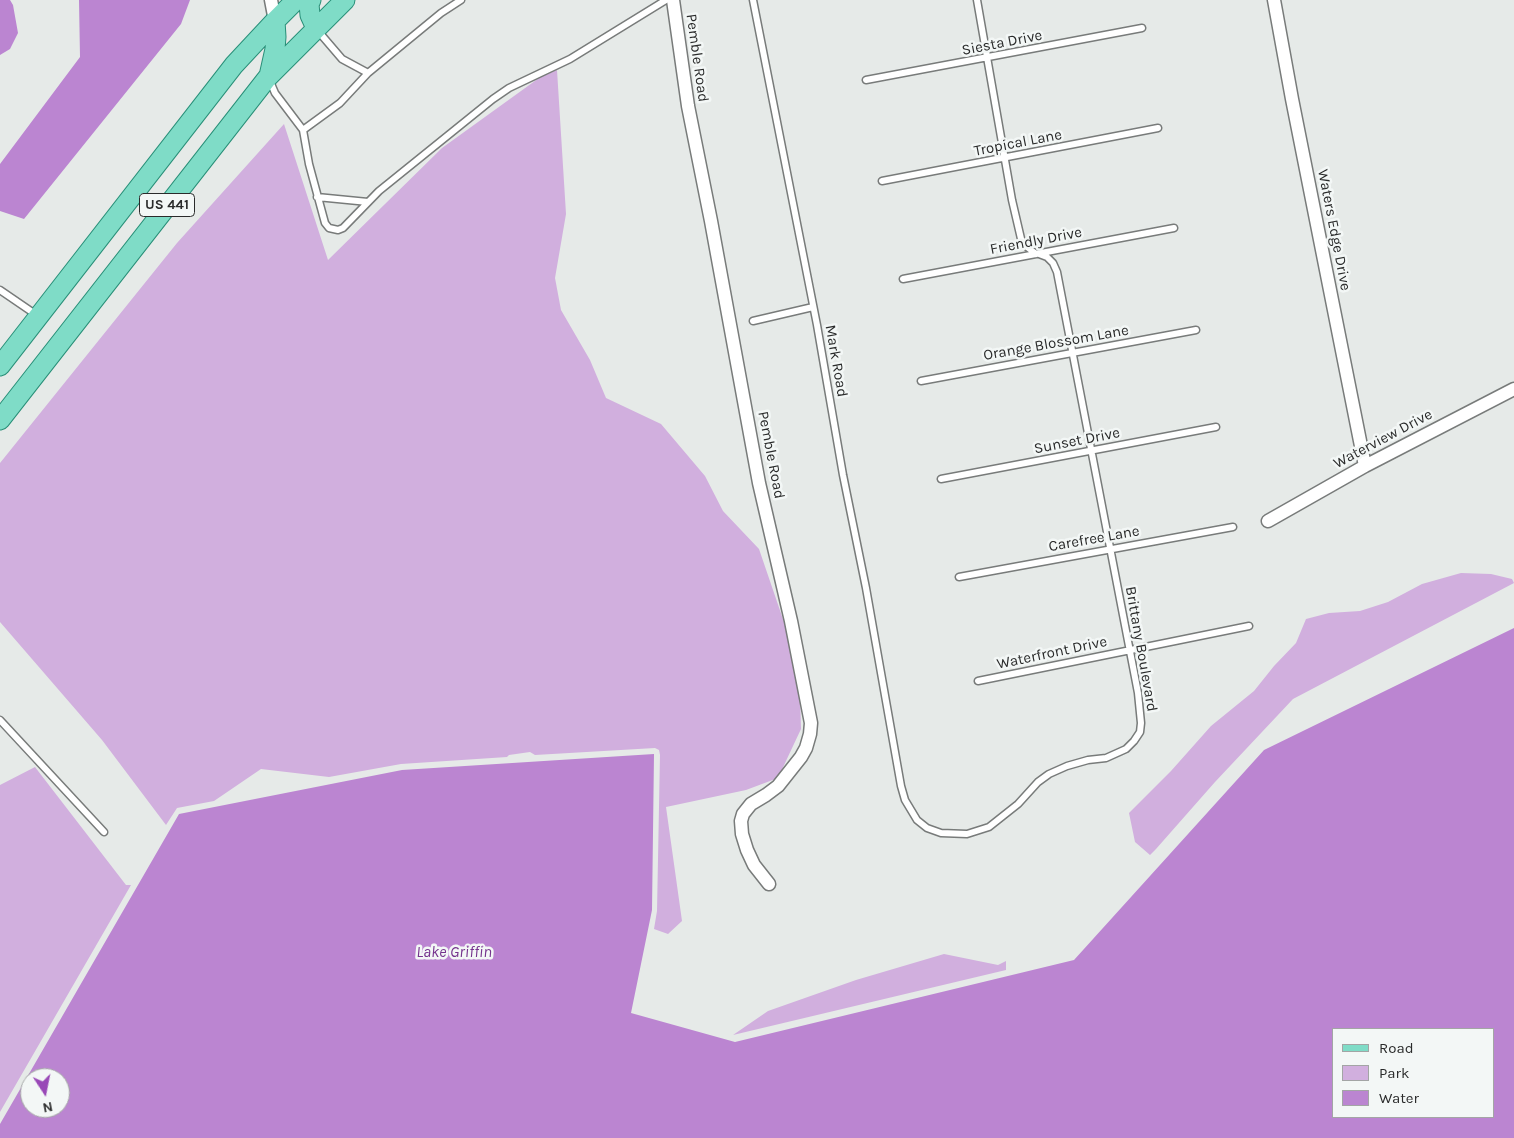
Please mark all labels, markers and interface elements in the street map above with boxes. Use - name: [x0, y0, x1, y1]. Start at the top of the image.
- street label: Pemble Road: [682, 13, 712, 103]
- street label: Siesta Drive: [960, 26, 1044, 60]
- street label: Tropical Lane: [973, 126, 1063, 160]
- street label: Waters Edge Drive: [1313, 168, 1355, 292]
- road number: US 441: [140, 194, 194, 216]
- street label: Friendly Drive: [989, 223, 1083, 259]
- street label: Orange Blossom Lane: [982, 321, 1130, 365]
- street label: Mark Road: [821, 324, 851, 398]
- street label: Waterview Drive: [1331, 405, 1435, 473]
- street label: Pemble Road: [754, 410, 788, 500]
- street label: Sunset Drive: [1033, 424, 1121, 458]
- street label: Carefree Lane: [1047, 522, 1141, 556]
- street label: Brittany Boulevard: [1121, 585, 1161, 713]
- street label: Waterfront Drive: [995, 633, 1109, 673]
- water label: Lake Griffin: [416, 942, 492, 962]
- legend: [1332, 1028, 1494, 1118]
- text: Road: [1379, 1039, 1414, 1057]
- text: Park: [1379, 1064, 1409, 1082]
- north arrow: [20, 1068, 70, 1118]
- text: Water: [1379, 1089, 1419, 1107]
- text: N: [41, 1098, 54, 1117]

